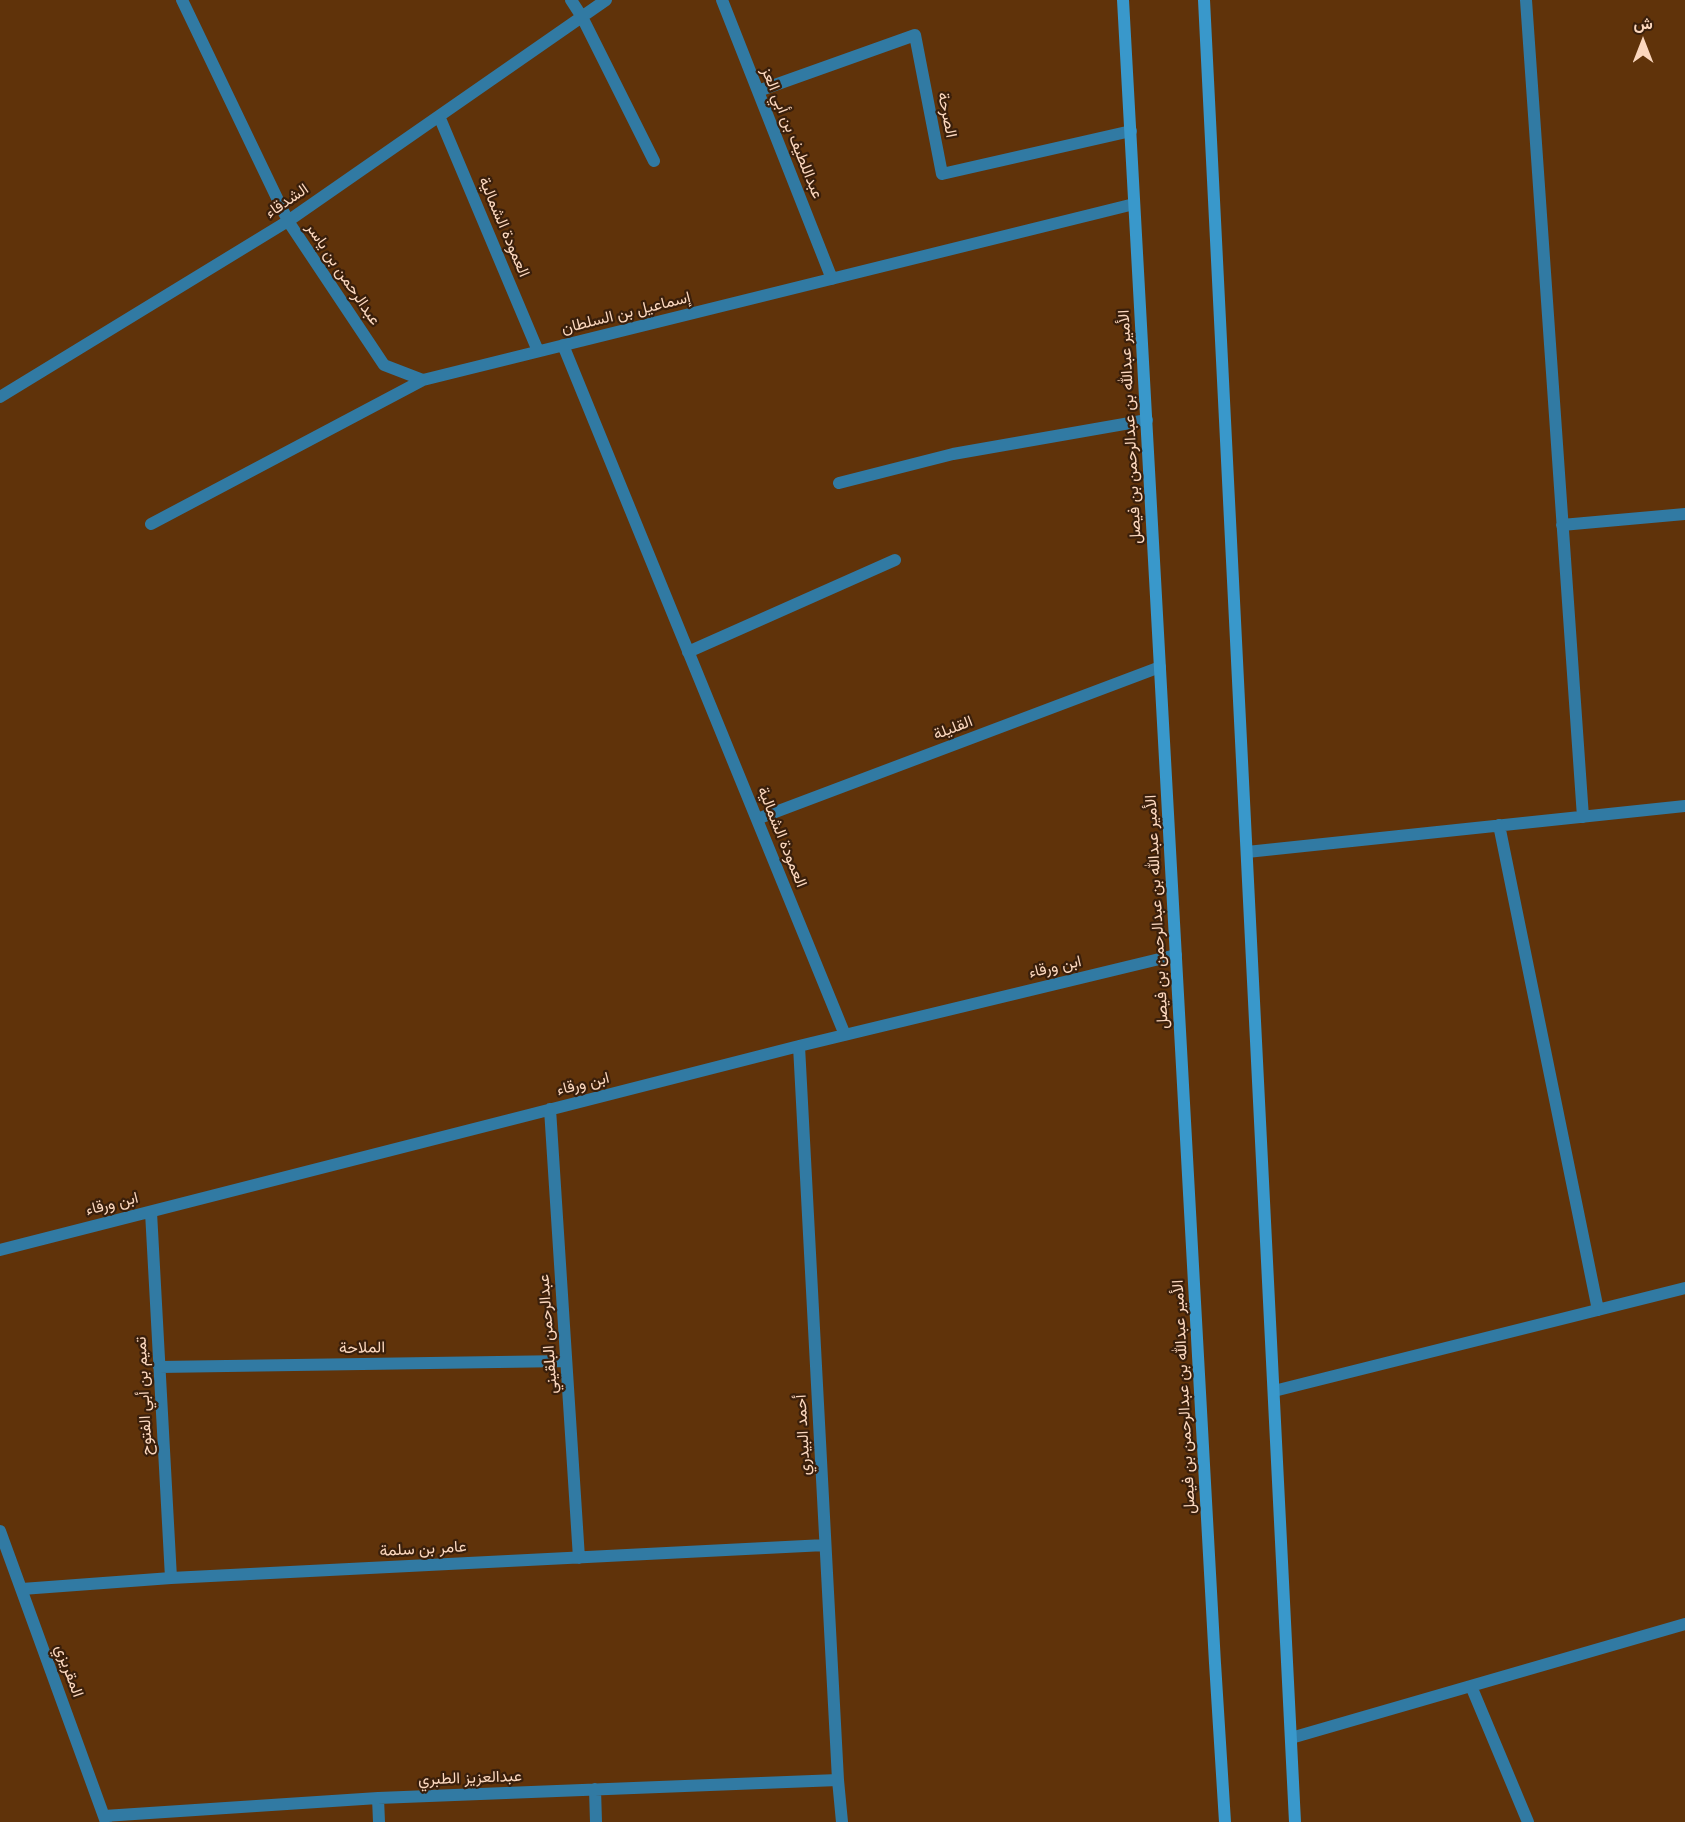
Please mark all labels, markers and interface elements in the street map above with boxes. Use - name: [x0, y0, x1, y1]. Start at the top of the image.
- north arrow: [1613, 12, 1673, 72]
- text: ش: [1633, 14, 1653, 33]
- street label: عبداللطيف بن أبي العز: [757, 64, 827, 202]
- street label: الصرحة: [933, 91, 961, 139]
- street label: العمودة الشمالية: [474, 174, 534, 280]
- street label: الشدقاء: [262, 180, 312, 222]
- street label: عبدالرحمن بن ياسر: [302, 219, 384, 329]
- street label: إسماعيل بن السلطان: [559, 288, 693, 338]
- street label: الأمير عبدالله بن عبدالرحمن بن فيصل: [1114, 309, 1146, 545]
- street label: القليلة: [931, 712, 975, 744]
- street label: العمودة الشمالية: [753, 784, 811, 890]
- street label: الأمير عبدالله بن عبدالرحمن بن فيصل: [1141, 794, 1173, 1030]
- street label: ابن ورقاء: [1027, 952, 1083, 982]
- street label: ابن ورقاء: [555, 1068, 611, 1100]
- street label: ابن ورقاء: [84, 1188, 140, 1220]
- street label: عبدالرحمن البلقيني: [534, 1274, 562, 1394]
- street label: الأمير عبدالله بن عبدالرحمن بن فيصل: [1168, 1279, 1200, 1515]
- street label: تميم بن أبي الفتوح: [131, 1336, 157, 1456]
- street label: الملاحة: [339, 1338, 385, 1358]
- street label: أحمد البيدري: [791, 1394, 815, 1476]
- street label: عامر بن سلمة: [379, 1537, 467, 1561]
- street label: المقريزي: [51, 1642, 87, 1700]
- street label: عبدالعزيز الطبري: [418, 1767, 522, 1789]

